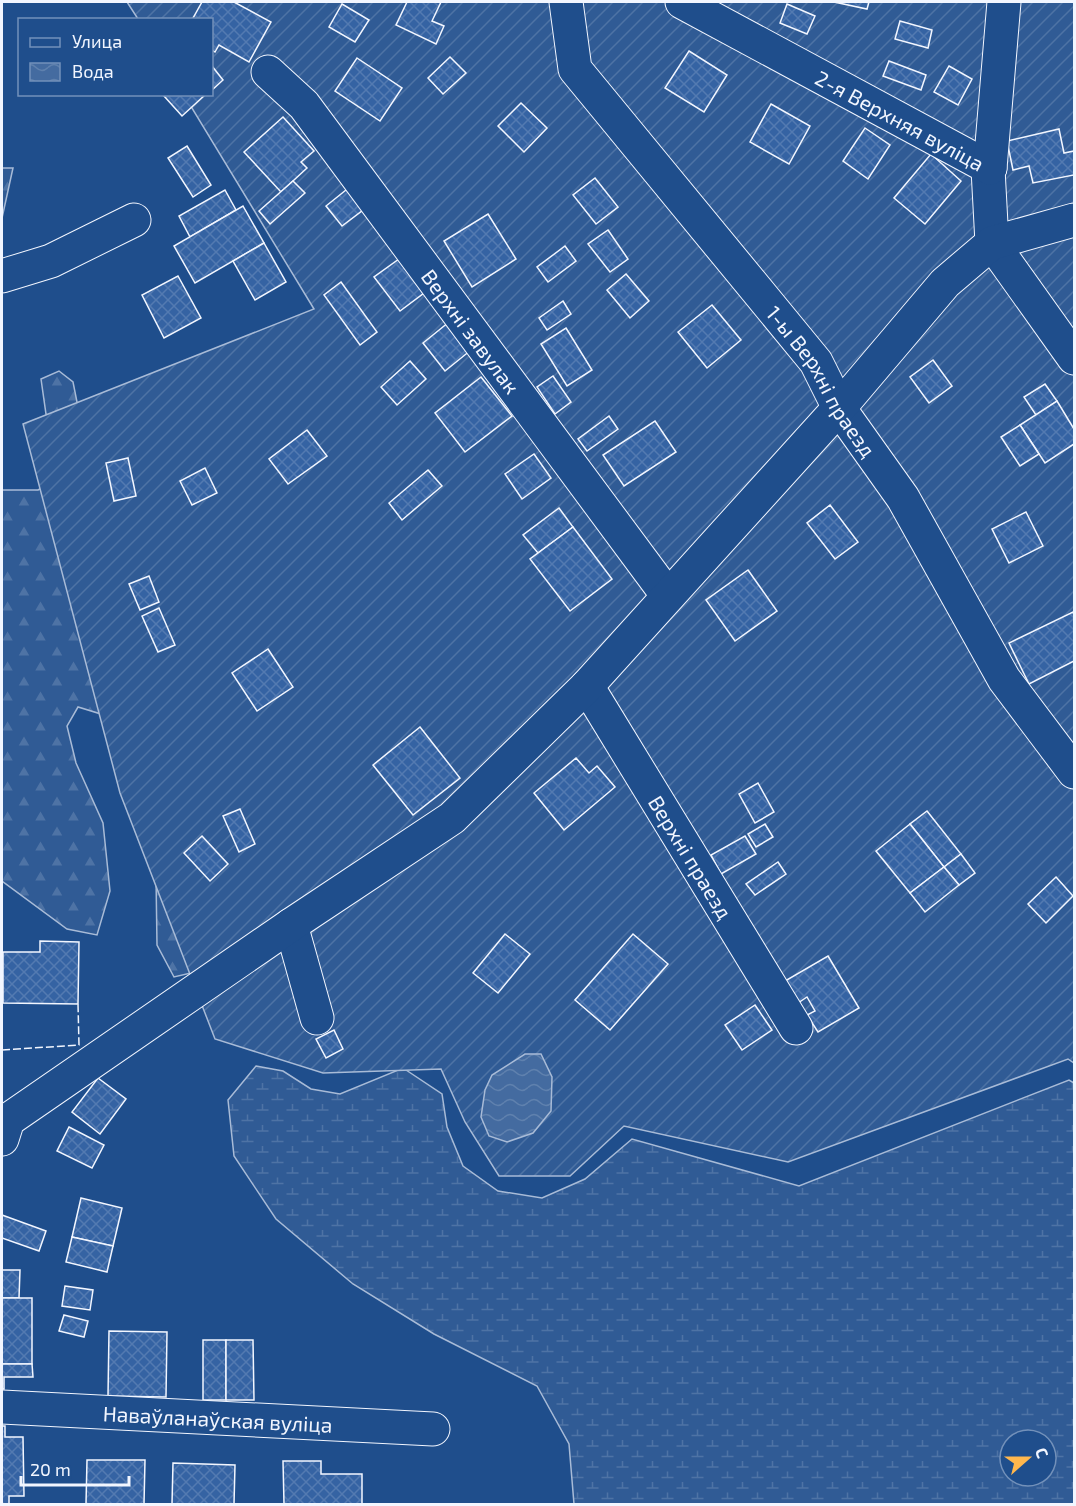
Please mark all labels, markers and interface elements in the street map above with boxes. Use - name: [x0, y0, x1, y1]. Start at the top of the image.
- legend: [18, 18, 213, 96]
- text: Улица: [72, 30, 122, 52]
- text: Вода: [72, 60, 114, 82]
- street label: 2-я Верхняя вуліца: [812, 64, 989, 175]
- street label: Верхні завулак: [417, 264, 526, 398]
- street label: 1-ы Верхні праезд: [762, 300, 882, 461]
- street label: Верхні праезд: [644, 790, 738, 923]
- street label: Наваўланаўская вуліца: [102, 1400, 333, 1436]
- north arrow: [998, 1428, 1058, 1488]
- text: С: [1032, 1445, 1053, 1460]
- scale bar: [21, 1449, 129, 1487]
- text: 20 m: [30, 1458, 71, 1480]

